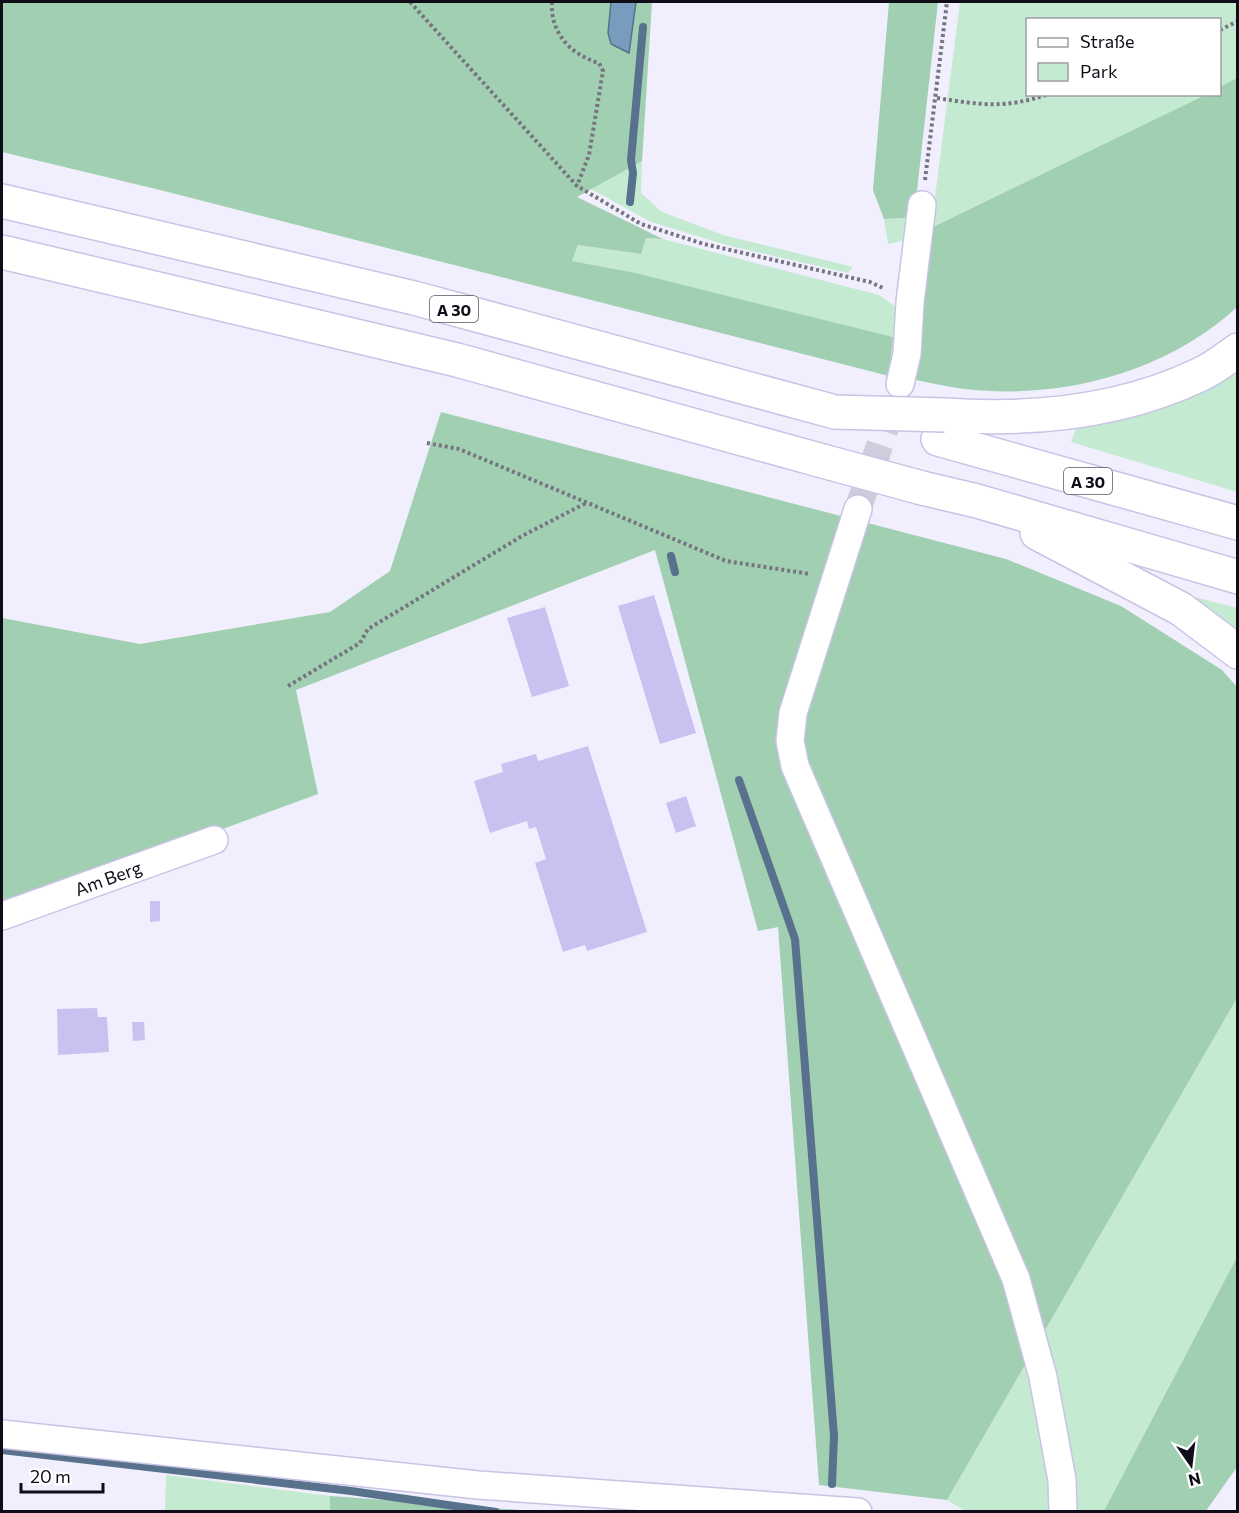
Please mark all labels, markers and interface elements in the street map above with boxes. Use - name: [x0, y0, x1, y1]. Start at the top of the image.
- legend: [1026, 18, 1221, 96]
- text: Straße: [1080, 30, 1135, 52]
- text: Park: [1080, 60, 1118, 82]
- road number: A 30: [430, 296, 478, 322]
- road number: A 30: [1064, 468, 1112, 494]
- street label: Am Berg: [72, 856, 145, 900]
- north arrow: [1161, 1435, 1221, 1495]
- scale bar: [21, 1456, 104, 1494]
- text: 20 m: [30, 1465, 71, 1487]
- text: N: [1187, 1469, 1203, 1491]

